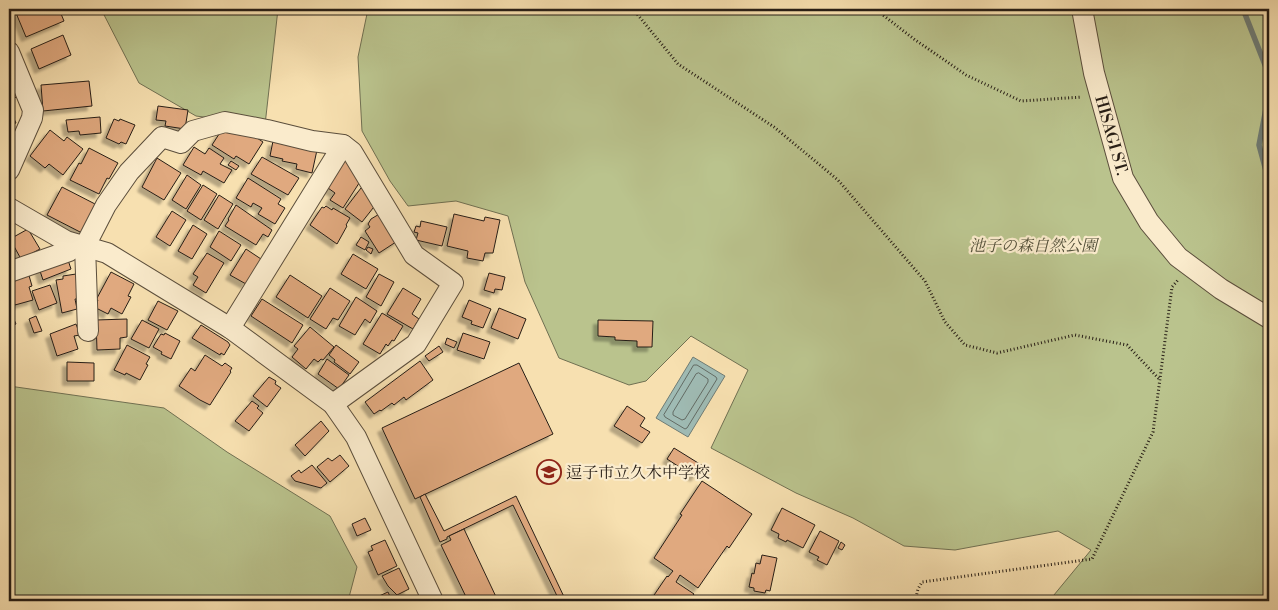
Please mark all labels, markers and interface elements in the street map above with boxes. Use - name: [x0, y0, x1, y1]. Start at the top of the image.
- street label: HISAGI ST.: [1090, 93, 1132, 178]
- park label: 池子の森自然公園: [969, 236, 1100, 256]
- school or university icon: 逗子市立久木中学校: [536, 459, 562, 485]
- place label: 逗子市立久木中学校: [566, 463, 710, 483]

